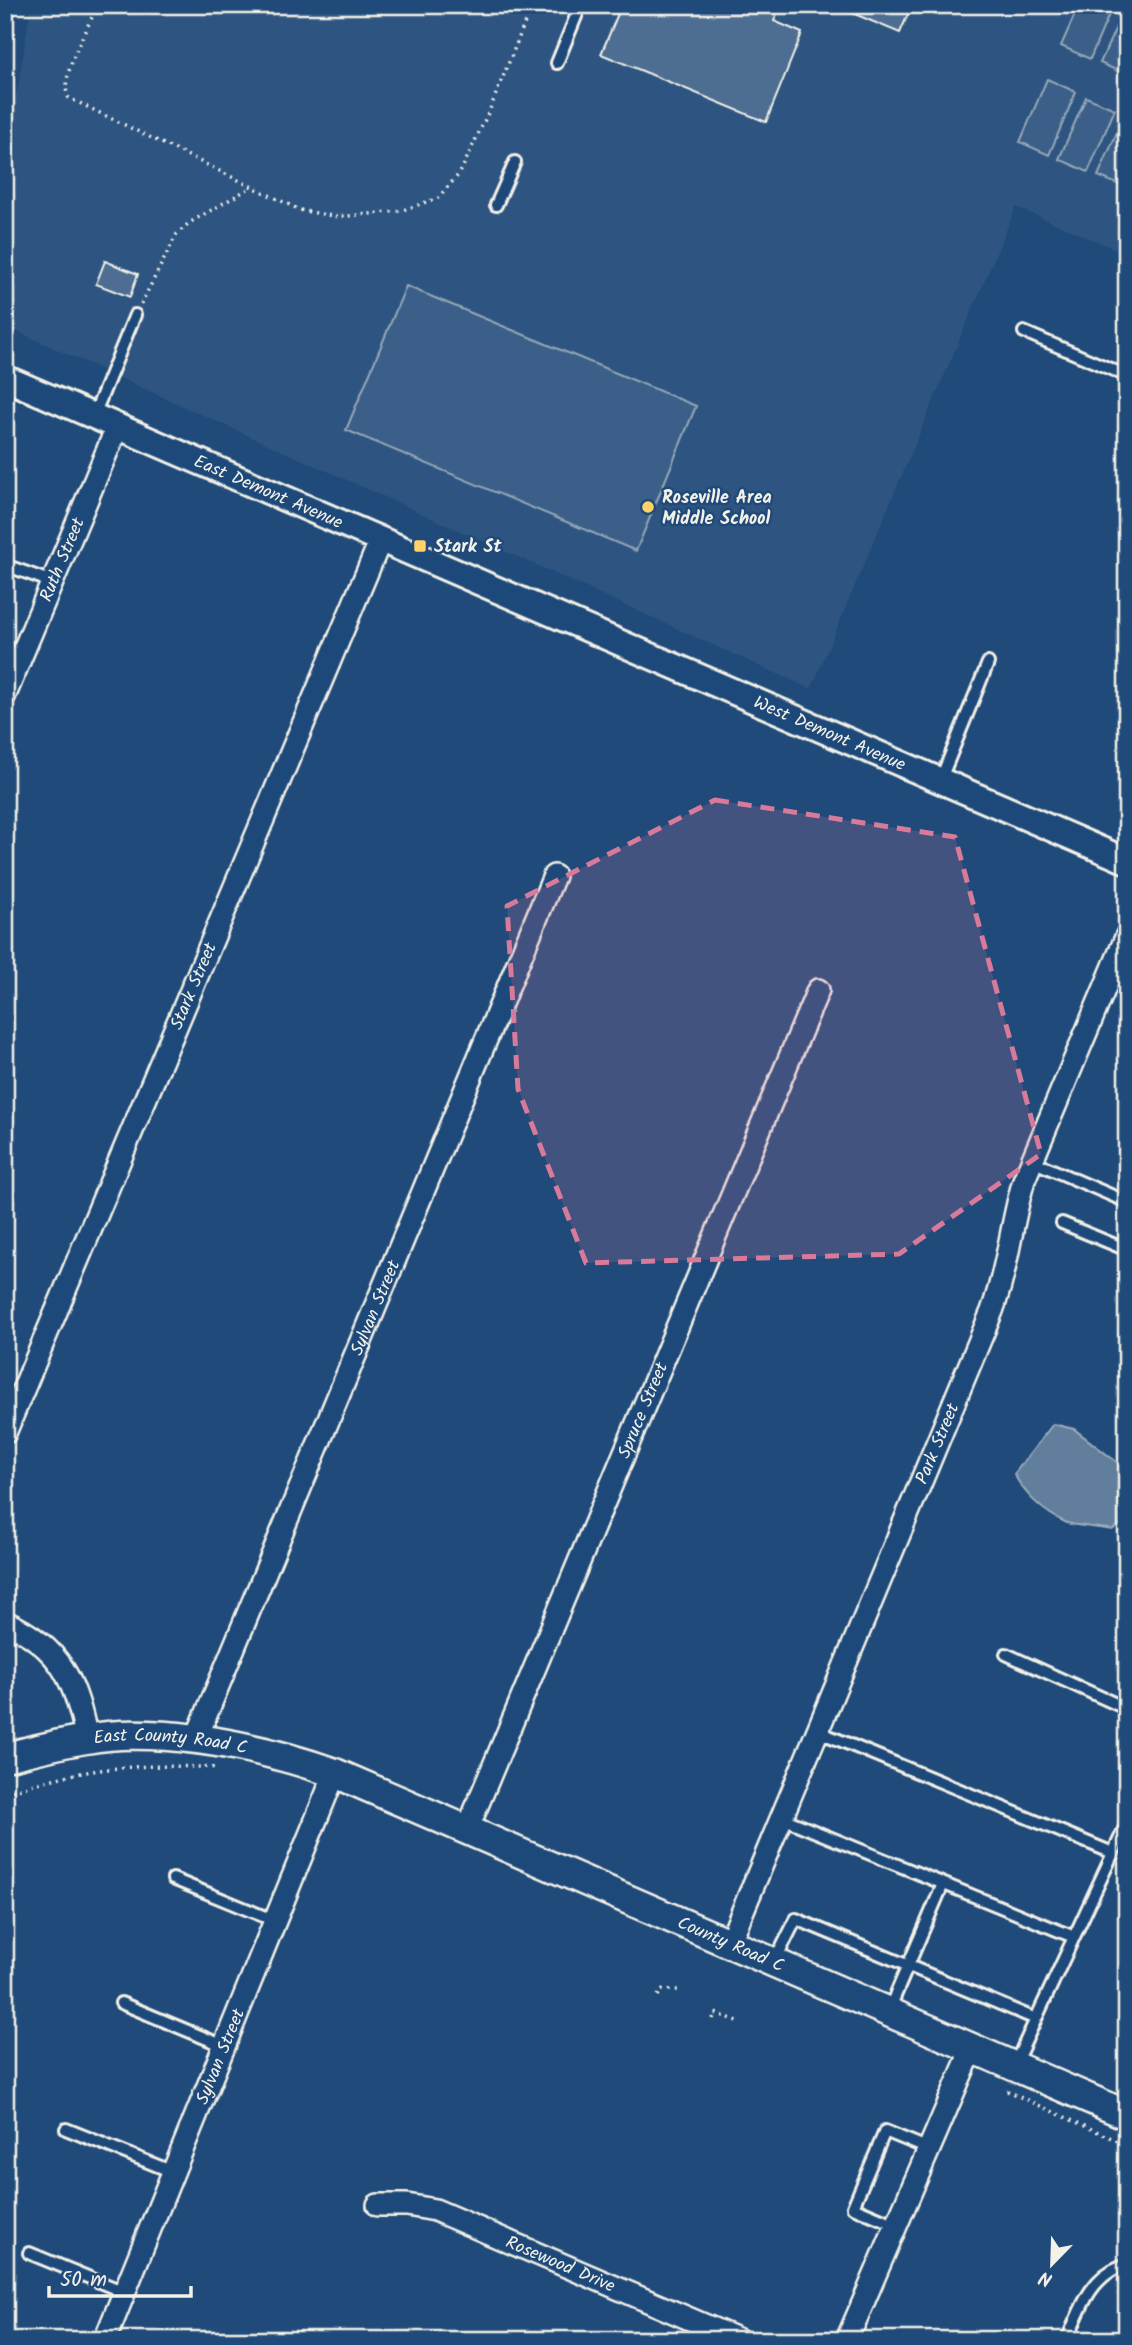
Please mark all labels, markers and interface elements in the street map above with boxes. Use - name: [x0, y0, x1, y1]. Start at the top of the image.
- street label: East Demont Avenue: [189, 448, 347, 538]
- place label: Roseville Area Middle School: [662, 484, 772, 534]
- marker: Roseville Area Middle School: [640, 499, 656, 515]
- street label: Ruth Street: [33, 513, 94, 606]
- place label: Stark St: [434, 533, 502, 562]
- marker: Stark St: [412, 538, 428, 554]
- street label: West Demont Avenue: [749, 689, 910, 780]
- street label: Stark Street: [163, 937, 226, 1035]
- street label: Sylvan Street: [344, 1255, 409, 1360]
- street label: Spruce Street: [611, 1357, 677, 1463]
- street label: Park Street: [909, 1398, 969, 1489]
- street label: East County Road C: [92, 1722, 250, 1763]
- street label: County Road C: [672, 1909, 788, 1981]
- street label: Sylvan Street: [189, 2004, 254, 2109]
- street label: Rosewood Drive: [501, 2229, 619, 2301]
- north arrow: [1016, 2230, 1086, 2300]
- scale bar: [49, 2254, 191, 2298]
- text: N: [1035, 2262, 1058, 2294]
- text: 50 m: [60, 2264, 107, 2297]

